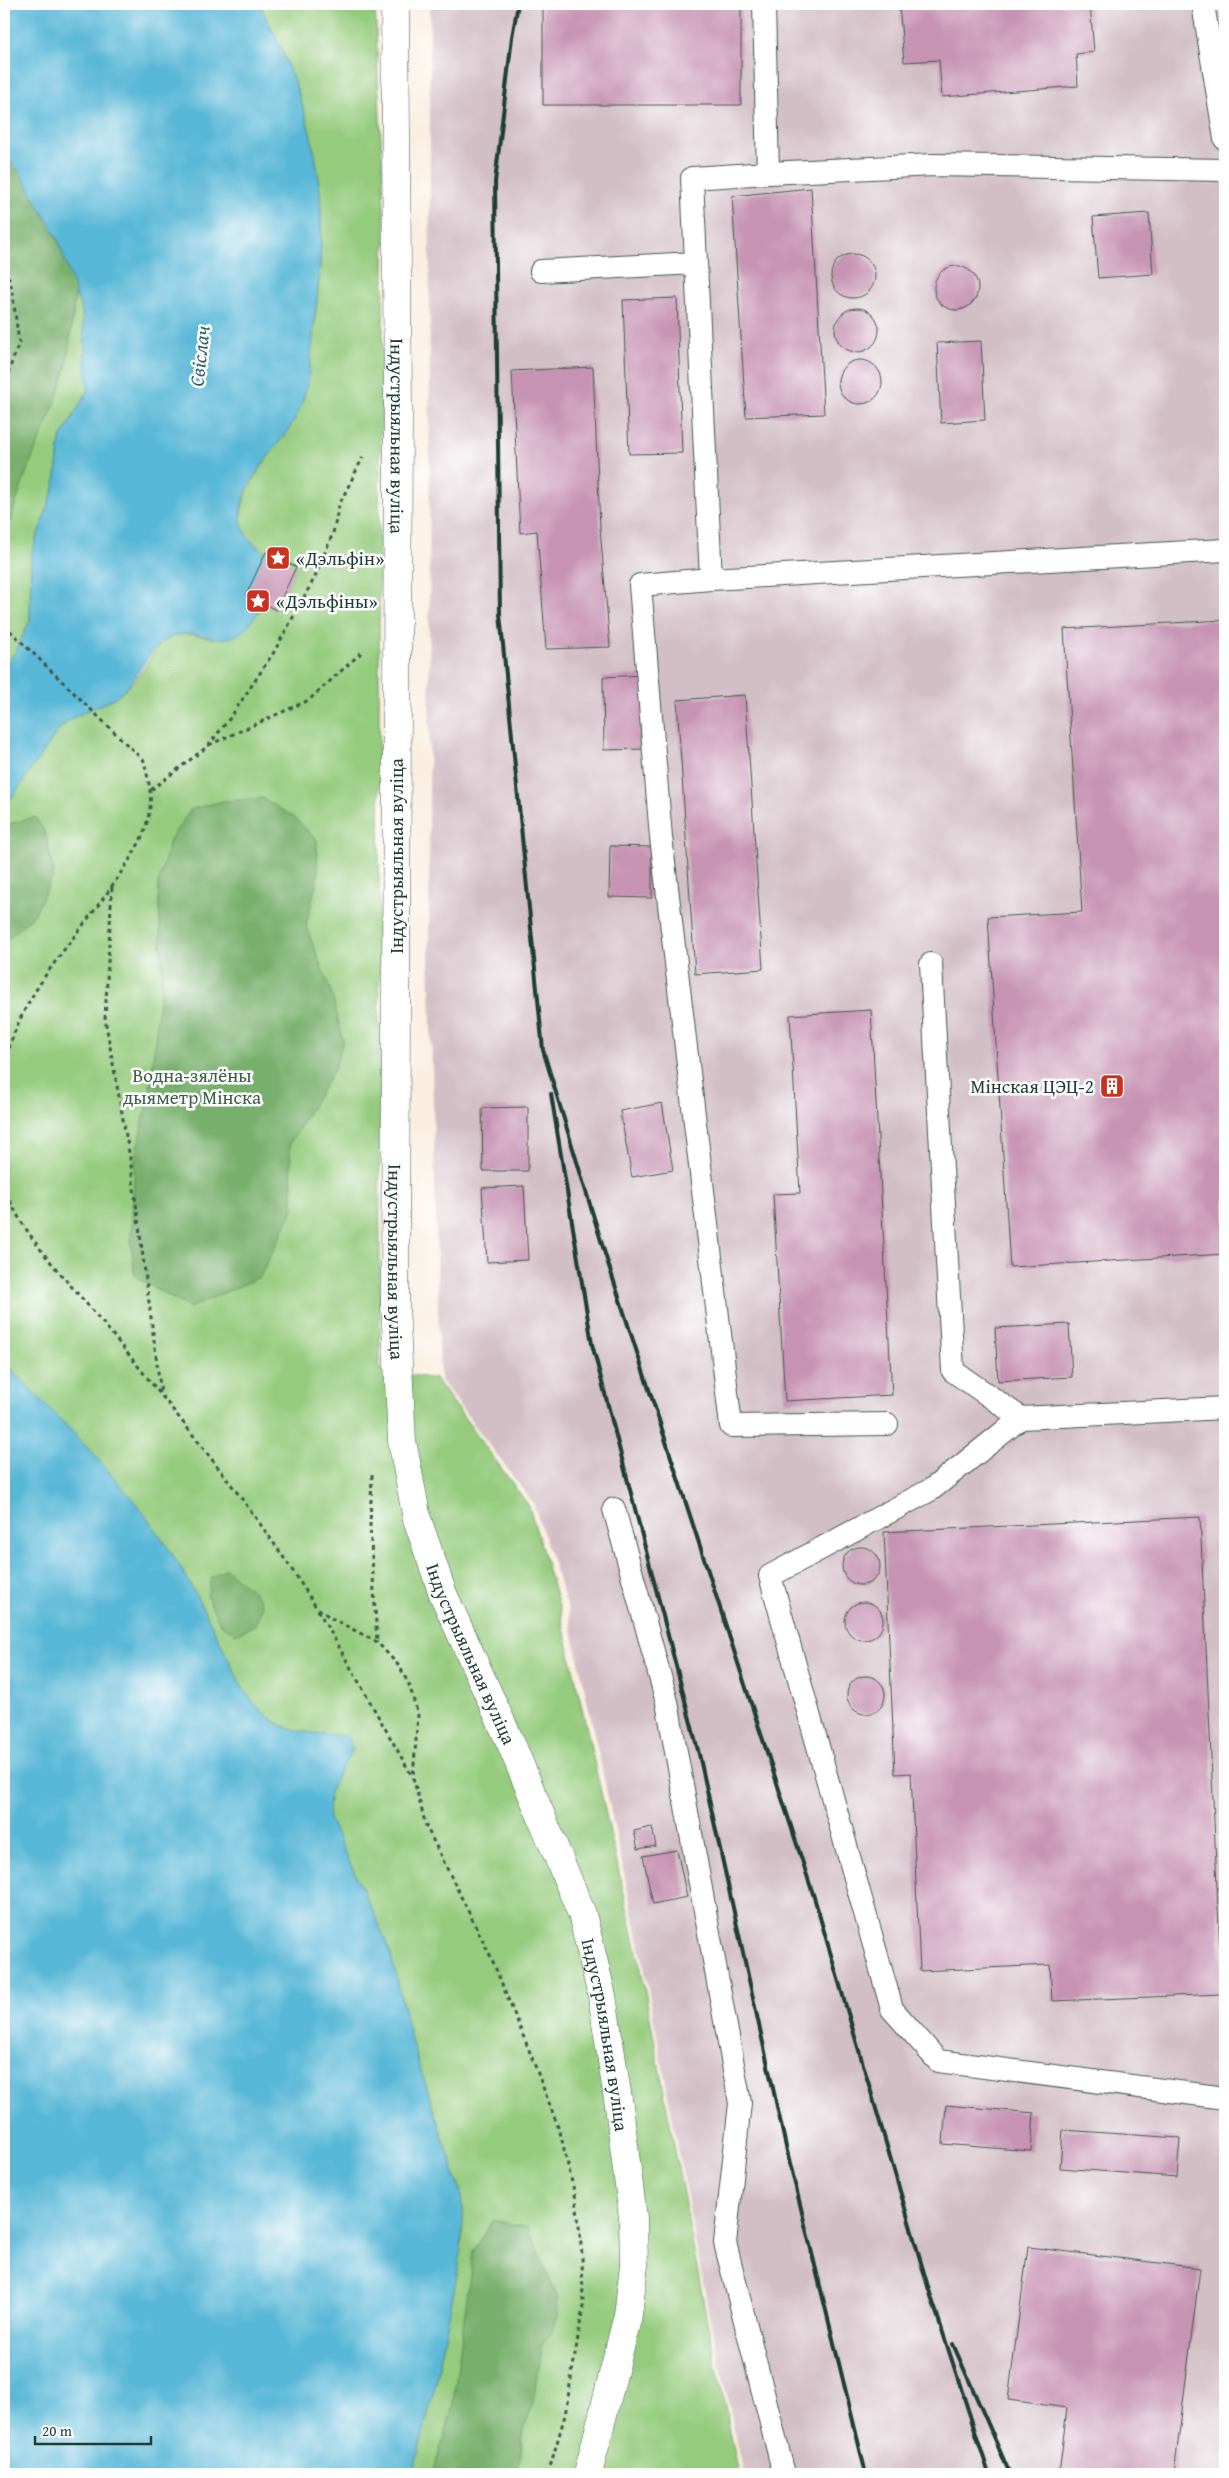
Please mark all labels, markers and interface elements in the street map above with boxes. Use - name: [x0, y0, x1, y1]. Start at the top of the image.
- water label: Свіслач: [181, 324, 217, 388]
- street label: Індустрыяльная вуліца: [383, 338, 412, 534]
- place label: «Дэльфін»: [296, 544, 384, 572]
- place icon: «Дэльфін»: [265, 545, 291, 571]
- place label: «Дэльфіны»: [276, 587, 378, 615]
- place icon: «Дэльфіны»: [245, 588, 271, 614]
- street label: Індустрыяльная вуліца: [382, 758, 410, 954]
- park label: Водна-зялёны дыяметр Мінска: [123, 1061, 261, 1111]
- place label: Мінская ЦЭЦ-2: [970, 1072, 1094, 1100]
- building icon: Мінская ЦЭЦ-2: [1099, 1073, 1125, 1099]
- street label: Індустрыяльная вуліца: [381, 1164, 412, 1360]
- street label: Індустрыяльная вуліца: [419, 1559, 523, 1749]
- street label: Індустрыяльная вуліца: [574, 1935, 636, 2133]
- scale bar: [35, 2413, 151, 2445]
- text: 20 m: [42, 2420, 73, 2441]

